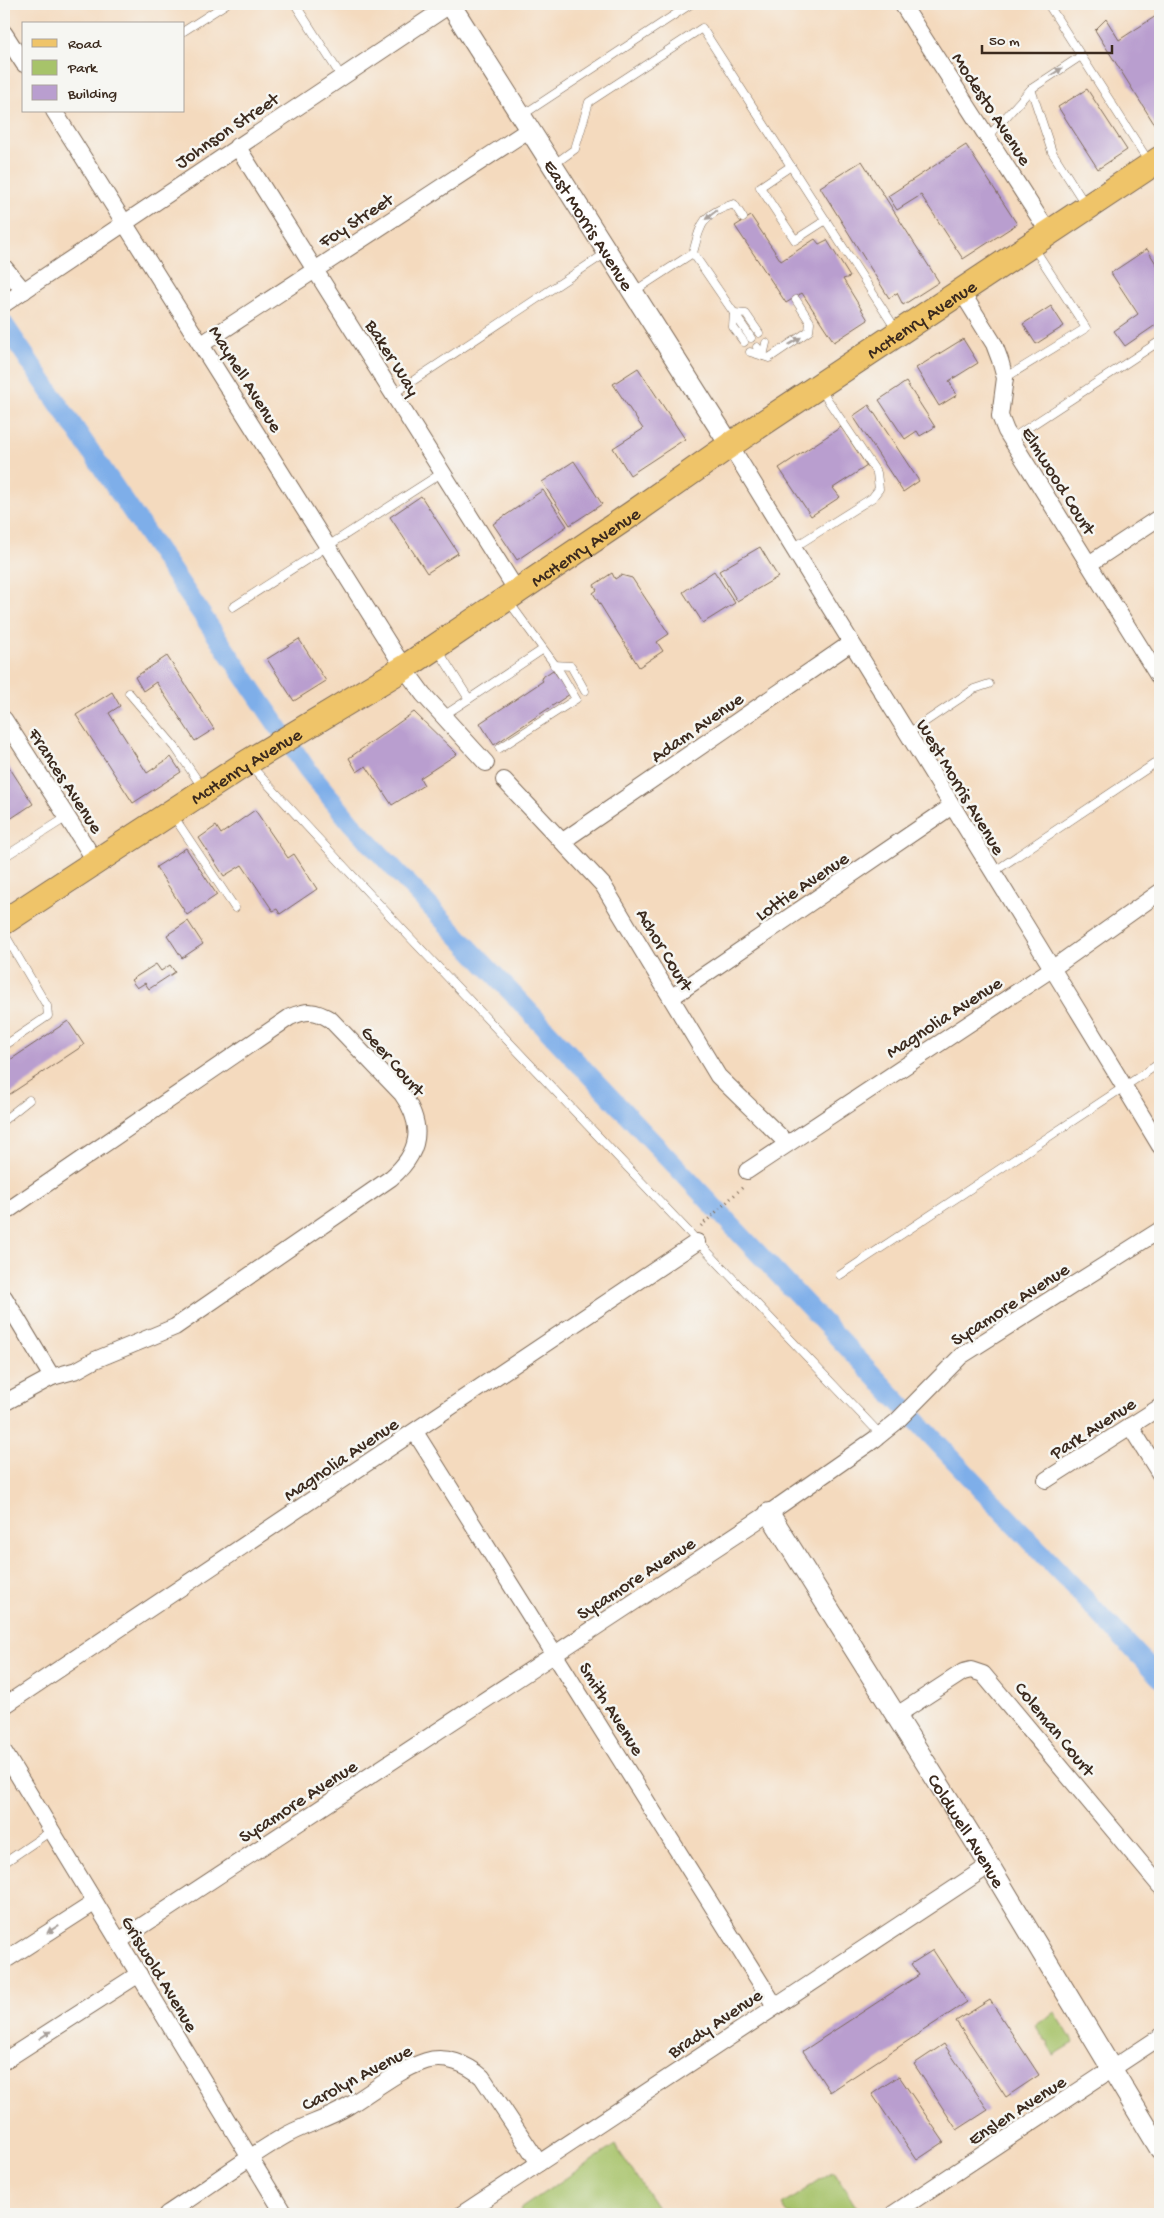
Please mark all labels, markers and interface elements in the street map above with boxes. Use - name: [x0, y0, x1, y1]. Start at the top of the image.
- legend: [22, 22, 185, 112]
- scale bar: [982, 22, 1112, 54]
- text: 50 m: [989, 33, 1020, 51]
- text: Road: [68, 36, 102, 54]
- street label: Modesto Avenue: [945, 49, 1035, 171]
- text: Park: [67, 60, 98, 78]
- one-way arrow: [1049, 68, 1062, 77]
- text: Building: [67, 86, 117, 104]
- street label: Johnson Street: [172, 88, 286, 175]
- street label: East Morris Avenue: [537, 156, 637, 296]
- street label: Foy Street: [315, 188, 400, 255]
- one-way arrow: [704, 210, 717, 221]
- street label: McHenry Avenue: [863, 276, 982, 366]
- street label: Baker Way: [358, 316, 424, 402]
- street label: Maynell Avenue: [202, 322, 286, 438]
- one-way arrow: [789, 337, 802, 346]
- street label: Elmwood Court: [1015, 424, 1101, 542]
- street label: McHenry Avenue: [527, 503, 646, 594]
- street label: Adam Avenue: [647, 688, 749, 769]
- street label: West Morris Avenue: [909, 716, 1009, 860]
- street label: Frances Avenue: [21, 724, 107, 839]
- street label: McHenry Avenue: [187, 724, 307, 811]
- street label: Lottie Avenue: [752, 848, 854, 928]
- street label: Achor Court: [629, 905, 698, 998]
- street label: Magnolia Avenue: [882, 973, 1007, 1065]
- street label: Geer Court: [354, 1022, 430, 1104]
- street label: Sycamore Avenue: [947, 1259, 1075, 1353]
- street label: Park Avenue: [1046, 1394, 1141, 1467]
- street label: Magnolia Avenue: [280, 1414, 404, 1508]
- street label: Sycamore Avenue: [573, 1533, 701, 1627]
- street label: Smith Avenue: [572, 1659, 648, 1761]
- street label: Coleman Court: [1008, 1678, 1100, 1784]
- street label: Sycamore Avenue: [235, 1756, 363, 1850]
- street label: Coldwell Avenue: [920, 1771, 1008, 1893]
- street label: Griswold Avenue: [114, 1913, 202, 2037]
- one-way arrow: [46, 1924, 60, 1934]
- street label: Brady Avenue: [663, 1985, 768, 2066]
- one-way arrow: [38, 2030, 52, 2040]
- street label: Carolyn Avenue: [299, 2040, 417, 2118]
- street label: Enslen Avenue: [964, 2072, 1072, 2152]

